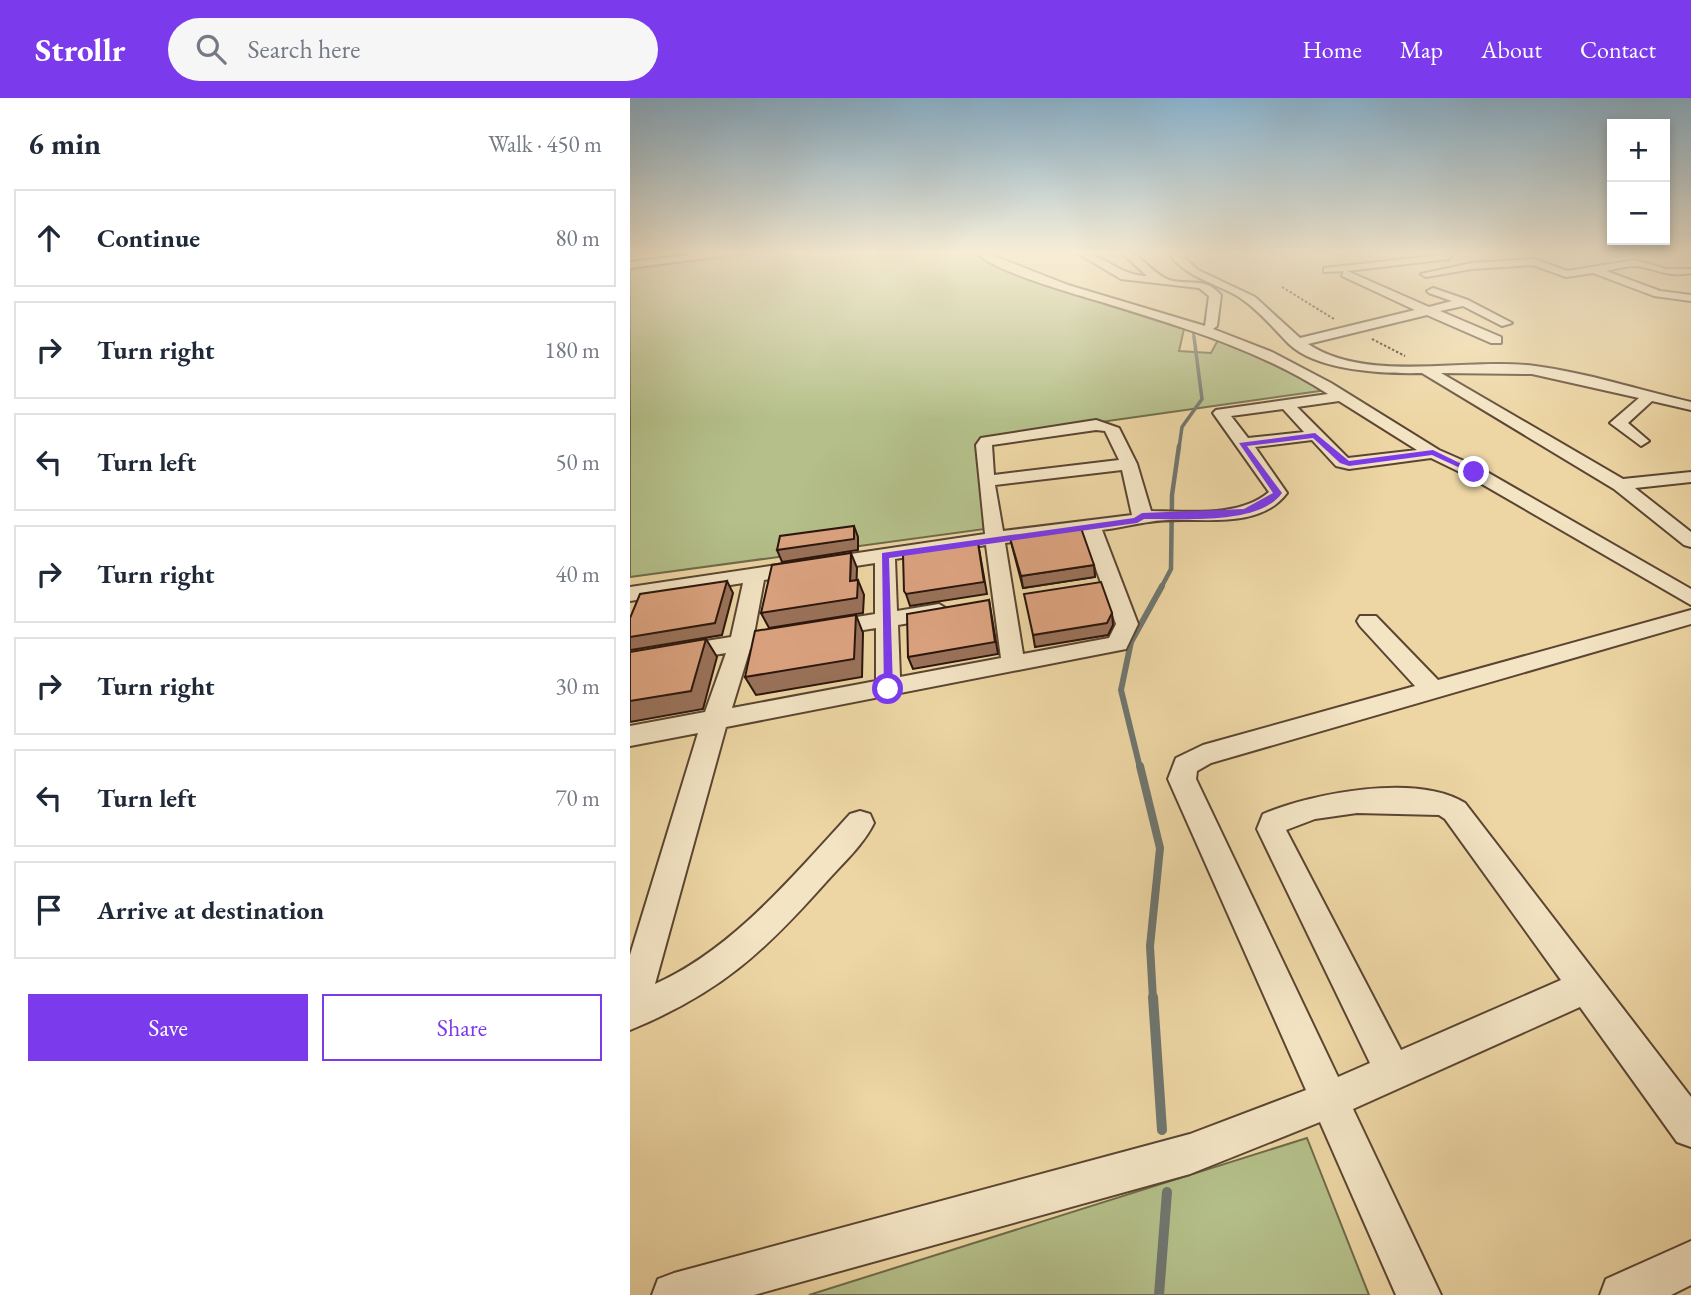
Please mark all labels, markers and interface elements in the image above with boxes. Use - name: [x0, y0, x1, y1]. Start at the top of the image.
- search box: [168, 18, 658, 81]
- text: Strollr: [35, 28, 126, 71]
- icon: search: [192, 30, 230, 68]
- text: Search here: [248, 32, 360, 66]
- text: Home: [1302, 34, 1362, 65]
- text: Map: [1400, 34, 1443, 65]
- text: About: [1481, 34, 1542, 65]
- text: Contact: [1580, 34, 1656, 65]
- map controls: [1607, 119, 1670, 245]
- button: +: [1607, 119, 1670, 182]
- text: 6 min: [28, 124, 101, 163]
- text: Walk · 450 m: [488, 129, 602, 159]
- button: −: [1607, 182, 1670, 245]
- icon: ahead: [30, 219, 68, 257]
- text: Continue: [97, 221, 200, 255]
- text: 80 m: [555, 223, 600, 253]
- icon: right: [30, 331, 68, 369]
- text: Turn right: [97, 333, 215, 367]
- text: 180 m: [544, 335, 600, 365]
- icon: left: [30, 443, 68, 481]
- text: Turn left: [97, 445, 196, 479]
- text: 50 m: [555, 447, 600, 477]
- route end: [1458, 456, 1489, 487]
- icon: right: [30, 555, 68, 593]
- text: Turn right: [97, 557, 215, 591]
- text: 40 m: [555, 559, 600, 589]
- icon: right: [30, 667, 68, 705]
- text: Turn right: [97, 669, 215, 703]
- text: 30 m: [555, 671, 600, 701]
- route start: [872, 673, 903, 704]
- icon: left: [30, 779, 68, 817]
- text: Turn left: [97, 781, 196, 815]
- text: 70 m: [555, 783, 600, 813]
- icon: arrive: [30, 891, 68, 929]
- text: Arrive at destination: [97, 893, 324, 927]
- button: Save: [28, 994, 308, 1061]
- button: Share: [322, 994, 602, 1061]

